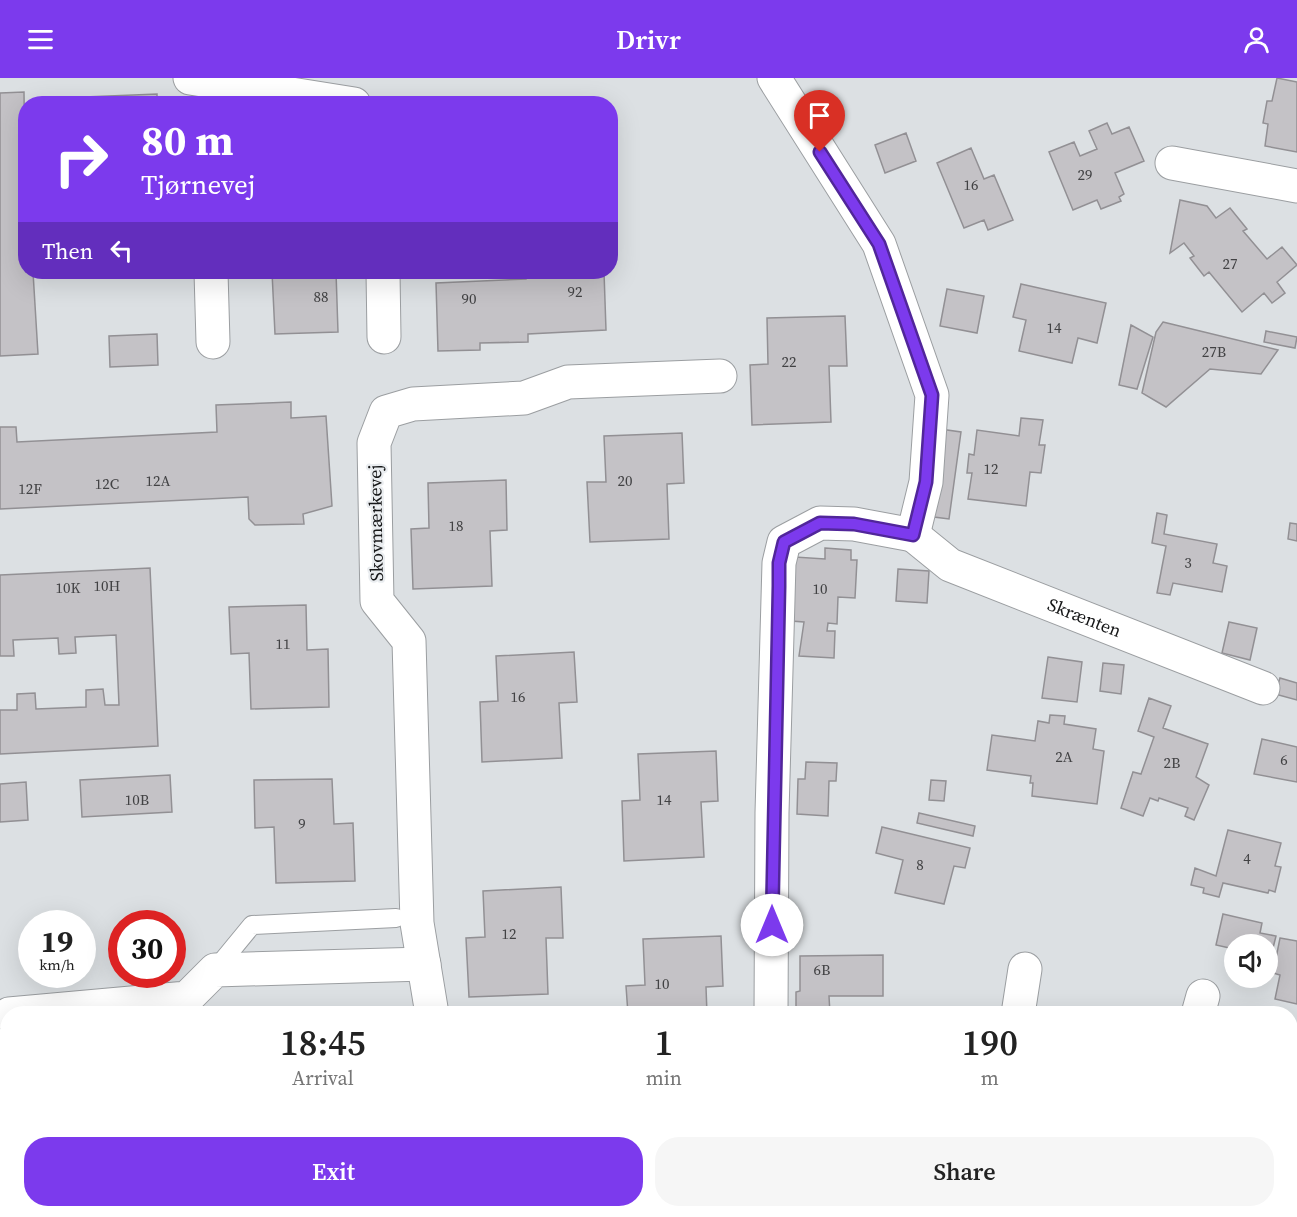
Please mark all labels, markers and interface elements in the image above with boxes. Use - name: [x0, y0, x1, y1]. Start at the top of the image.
- text: Drivr: [616, 21, 681, 58]
- icon: menu: [24, 23, 57, 56]
- icon: person: [1240, 23, 1273, 56]
- pin: [794, 90, 845, 152]
- icon: arrive: [803, 99, 836, 132]
- text: 80 m: [141, 111, 234, 169]
- icon: right: [42, 120, 120, 198]
- house number: 29: [1077, 164, 1093, 185]
- text: Tjørnevej: [141, 166, 255, 203]
- house number: 16: [963, 174, 979, 195]
- icon: left: [105, 234, 138, 267]
- text: Then: [42, 236, 93, 266]
- house number: 27: [1222, 253, 1238, 274]
- house number: 92: [567, 281, 583, 302]
- house number: 88: [313, 286, 329, 307]
- house number: 90: [461, 288, 477, 309]
- house number: 14: [1046, 317, 1062, 338]
- house number: 27B: [1202, 341, 1226, 362]
- house number: 22: [781, 351, 797, 372]
- house number: 12: [983, 458, 999, 479]
- street label: Skovmærkevej: [362, 464, 389, 582]
- house number: 12A: [146, 470, 171, 491]
- house number: 20: [617, 470, 633, 491]
- house number: 12C: [95, 473, 119, 494]
- house number: 12F: [18, 478, 42, 499]
- house number: 18: [448, 515, 464, 536]
- house number: 3: [1184, 552, 1192, 573]
- house number: 10H: [94, 575, 121, 596]
- house number: 10K: [55, 577, 81, 598]
- house number: 10: [812, 578, 828, 599]
- street label: Skrænten: [1044, 592, 1125, 643]
- house number: 11: [275, 633, 291, 654]
- house number: 16: [510, 686, 526, 707]
- house number: 2A: [1055, 746, 1073, 767]
- house number: 6: [1280, 749, 1288, 770]
- house number: 2B: [1164, 752, 1180, 773]
- house number: 10B: [125, 789, 149, 810]
- house number: 14: [656, 789, 672, 810]
- house number: 9: [298, 813, 306, 834]
- house number: 4: [1243, 848, 1251, 869]
- house number: 8: [916, 854, 924, 875]
- position arrow: [740, 893, 804, 957]
- speed limit sign: 30: [108, 910, 186, 988]
- text: 19: [41, 921, 73, 962]
- house number: 12: [501, 923, 517, 944]
- map controls: [1224, 934, 1278, 988]
- button: sound: [1224, 934, 1278, 988]
- text: km/h: [39, 954, 75, 975]
- house number: 6B: [814, 959, 830, 980]
- house number: 10: [654, 973, 670, 994]
- text: 18:45: [280, 1018, 366, 1067]
- text: 1: [654, 1018, 673, 1067]
- text: 190: [962, 1018, 1018, 1067]
- text: Arrival: [292, 1064, 354, 1092]
- text: min: [646, 1064, 682, 1092]
- text: m: [981, 1064, 999, 1092]
- button: Exit: [24, 1137, 643, 1206]
- button: Share: [655, 1137, 1274, 1206]

